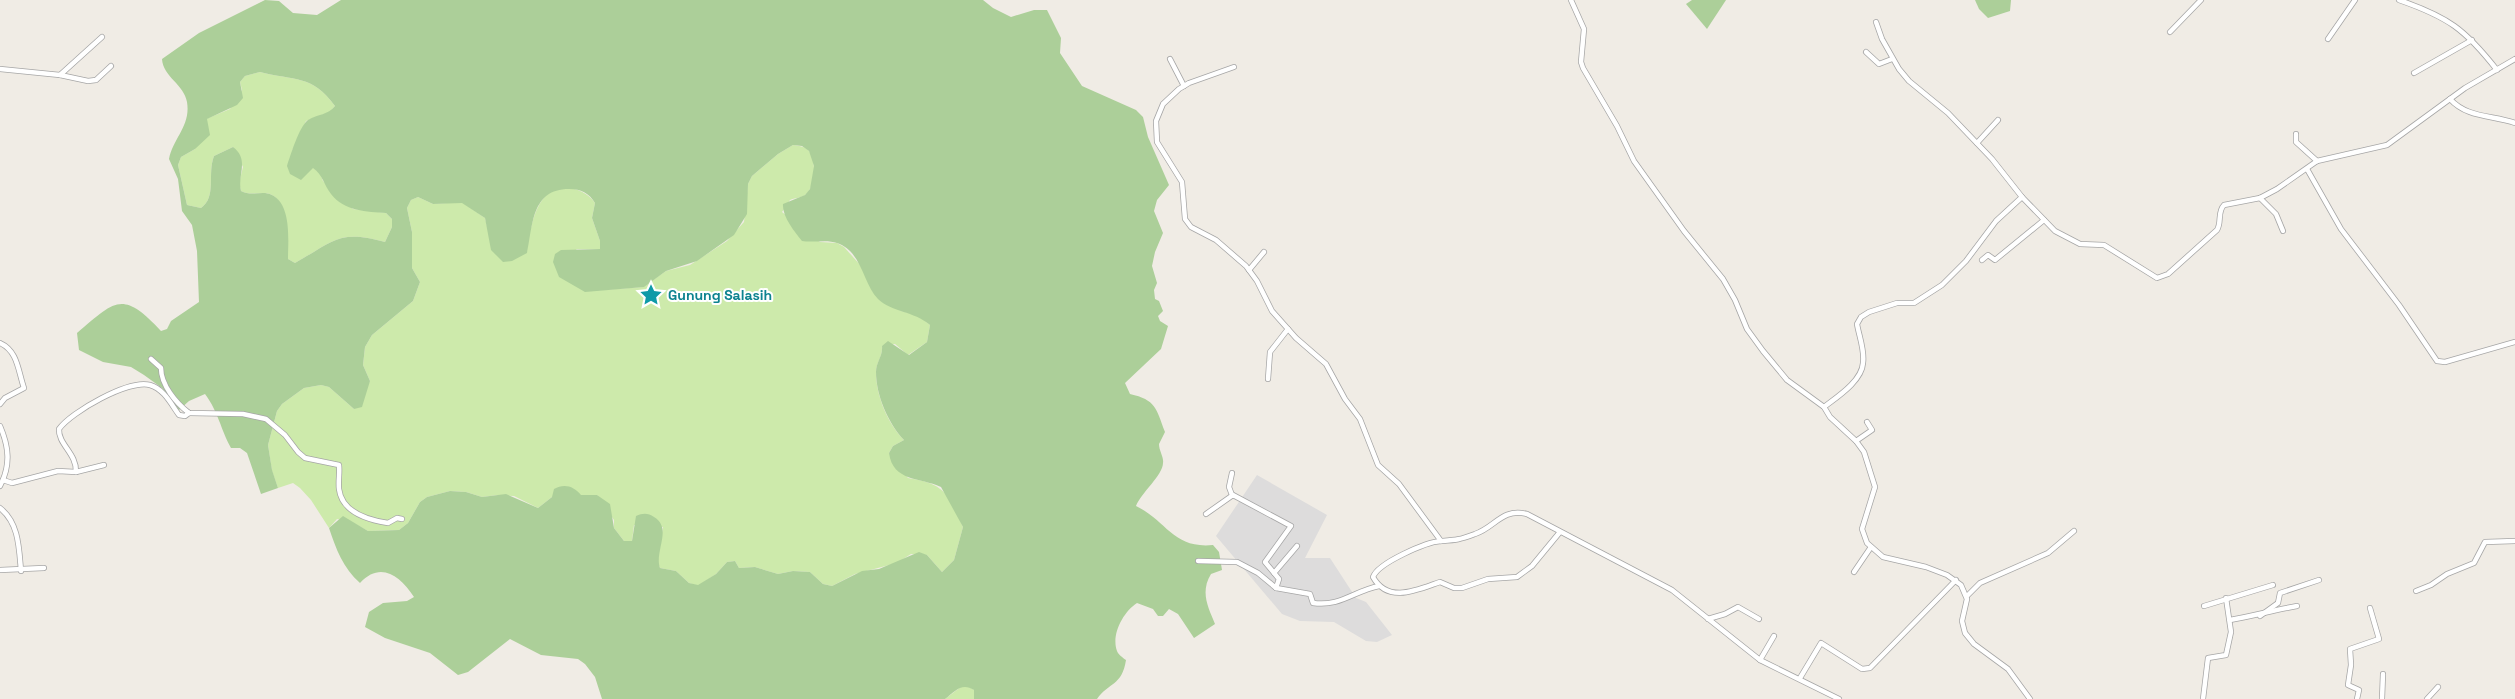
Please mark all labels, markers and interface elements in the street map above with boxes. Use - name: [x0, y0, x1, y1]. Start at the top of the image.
- place icon: Gunung Salasih: [638, 282, 664, 308]
- place label: Gunung Salasih: [668, 286, 772, 304]

